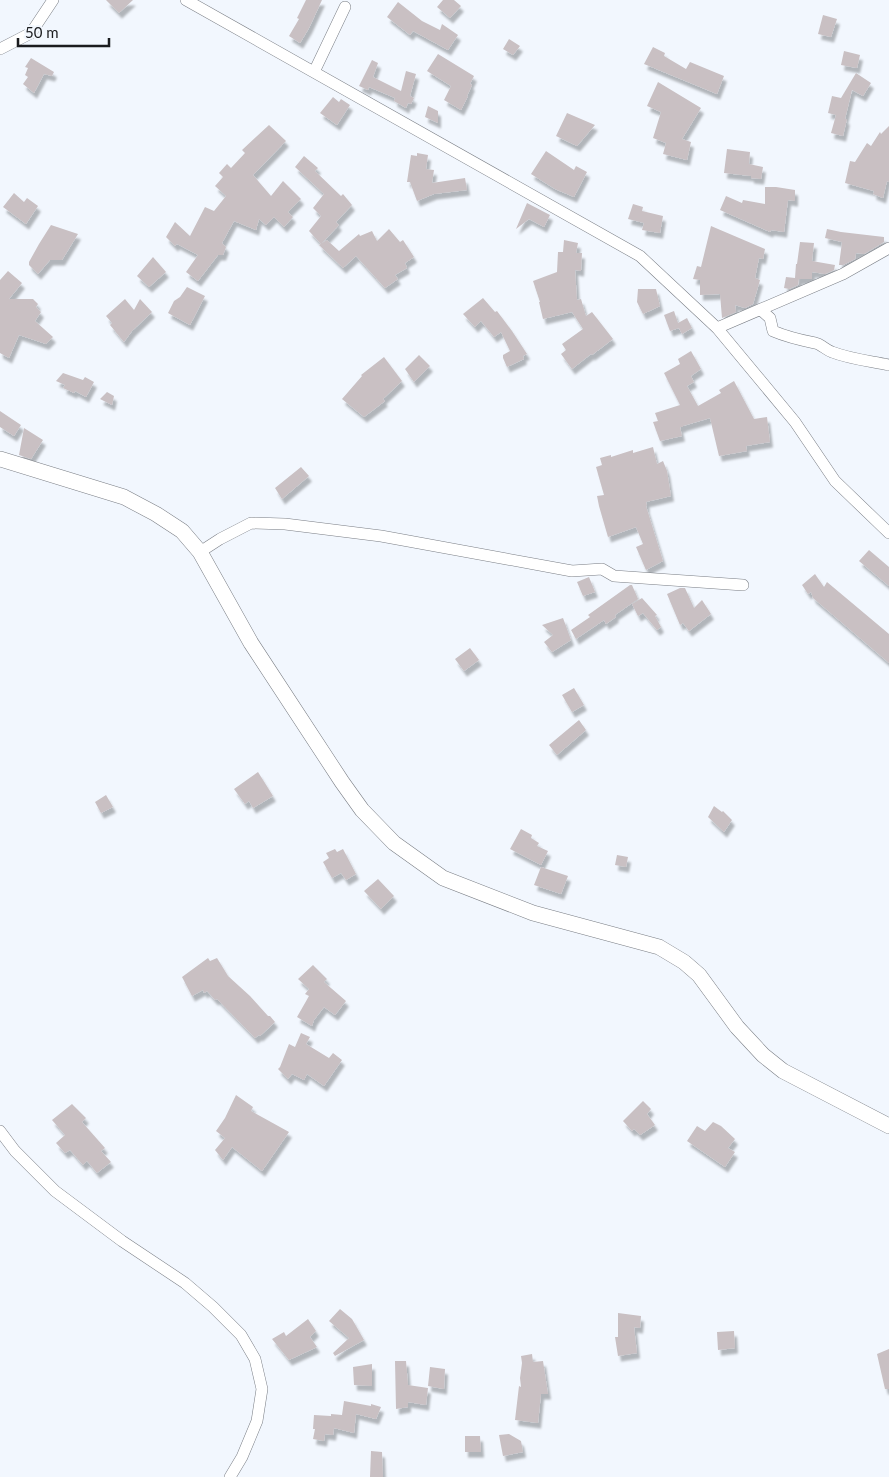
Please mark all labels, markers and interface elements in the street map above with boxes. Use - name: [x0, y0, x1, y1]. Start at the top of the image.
- scale bar: [18, 15, 109, 47]
- text: 50 m: [25, 23, 59, 41]

